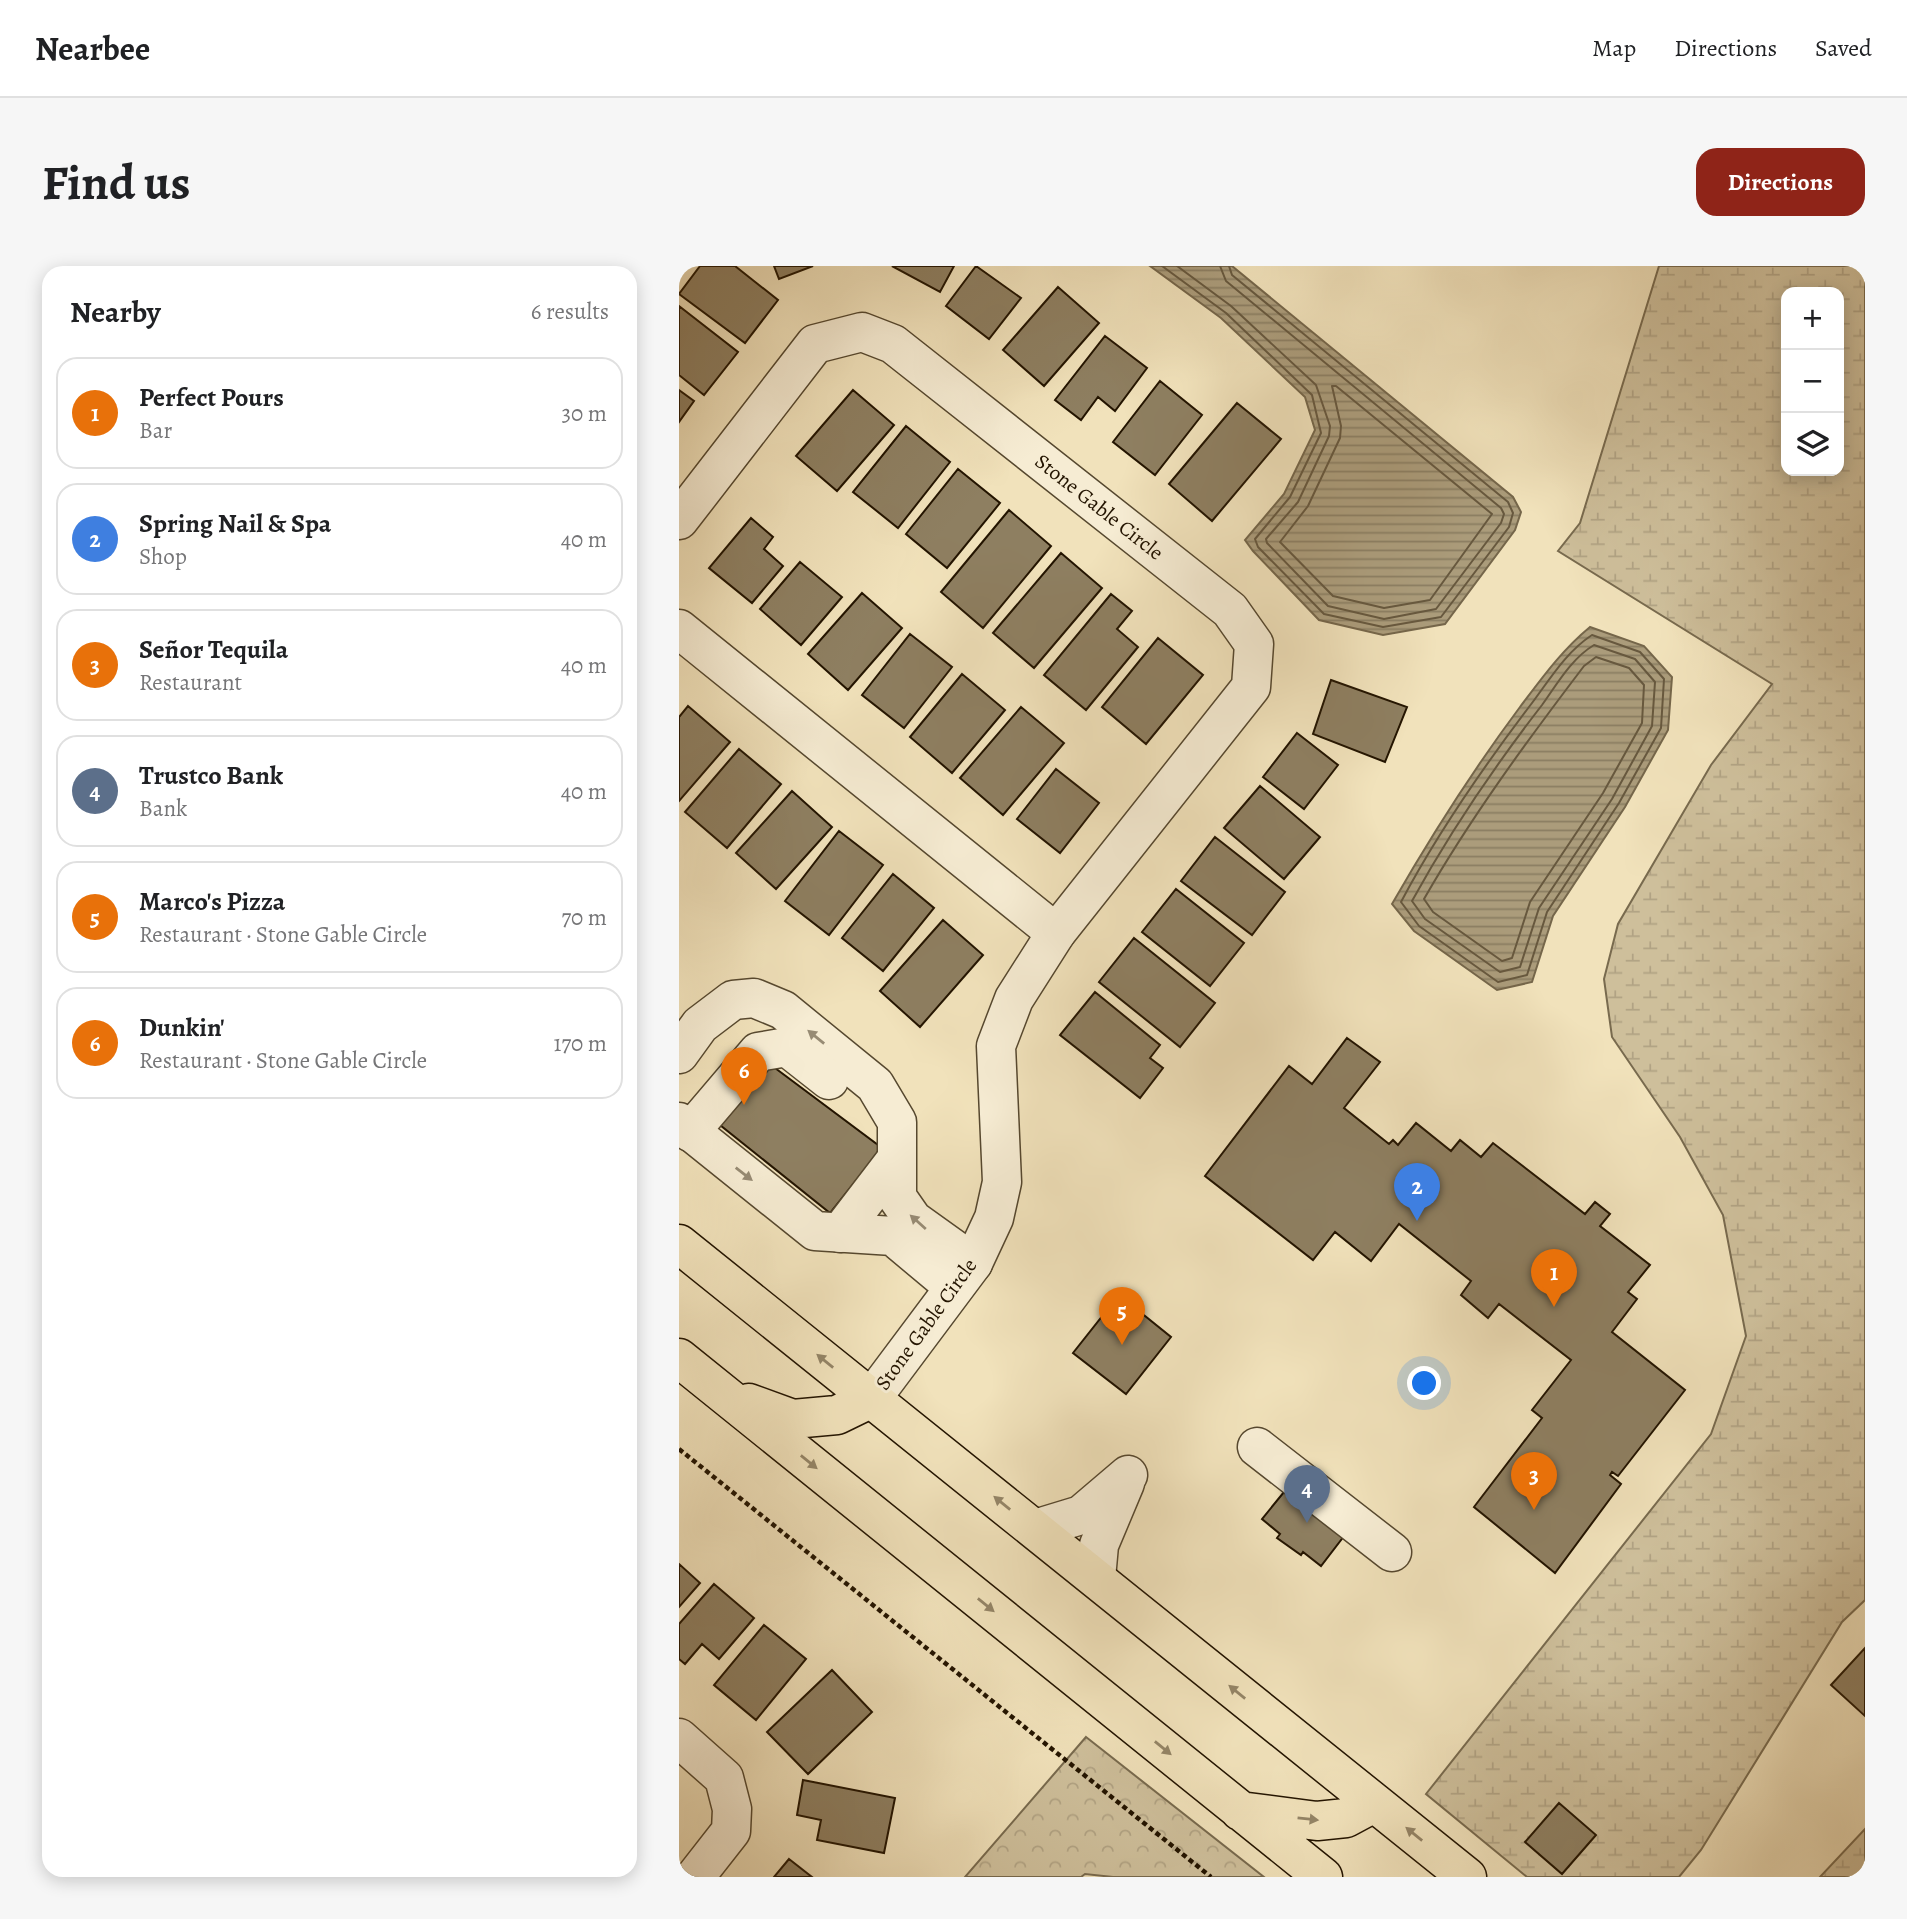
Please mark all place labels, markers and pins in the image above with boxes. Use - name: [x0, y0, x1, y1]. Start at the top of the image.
- pin: 6: [721, 1047, 767, 1105]
- pin: 2: [1394, 1163, 1440, 1221]
- pin: 1: [1531, 1249, 1577, 1307]
- pin: 5: [1099, 1287, 1145, 1345]
- pin: 3: [1511, 1452, 1557, 1510]
- pin: 4: [1284, 1465, 1330, 1523]

